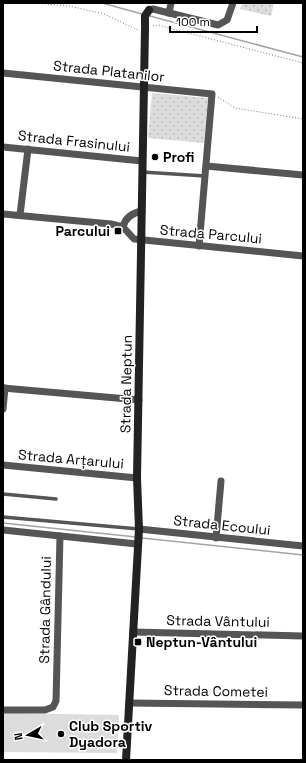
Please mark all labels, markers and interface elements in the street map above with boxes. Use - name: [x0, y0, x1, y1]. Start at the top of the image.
- scale bar: [170, 8, 257, 34]
- text: 100 m: [176, 14, 210, 30]
- street label: Strada Platanilor: [52, 56, 166, 86]
- street label: Strada Frasinului: [17, 126, 131, 156]
- place label: Profi: [163, 148, 195, 166]
- marker: Profi: [150, 152, 160, 162]
- street label: Strada Parcului: [159, 221, 263, 247]
- place label: Parcului: [55, 222, 110, 240]
- marker: Parcului: [113, 226, 123, 236]
- street label: Strada Neptun: [116, 335, 136, 433]
- street label: Strada Arțarului: [17, 445, 125, 473]
- street label: Strada Ecoului: [173, 511, 271, 539]
- street label: Strada Gândului: [35, 556, 55, 664]
- street label: Strada Vântului: [166, 611, 270, 631]
- place label: Neptun-Vântului: [146, 633, 257, 651]
- marker: Neptun-Vântului: [133, 637, 143, 647]
- street label: Strada Cometei: [164, 681, 268, 701]
- north arrow: [8, 715, 48, 755]
- place label: Club Sportiv Dyadora: [69, 717, 152, 751]
- marker: Club Sportiv Dyadora: [56, 729, 66, 739]
- text: N: [11, 732, 26, 741]

